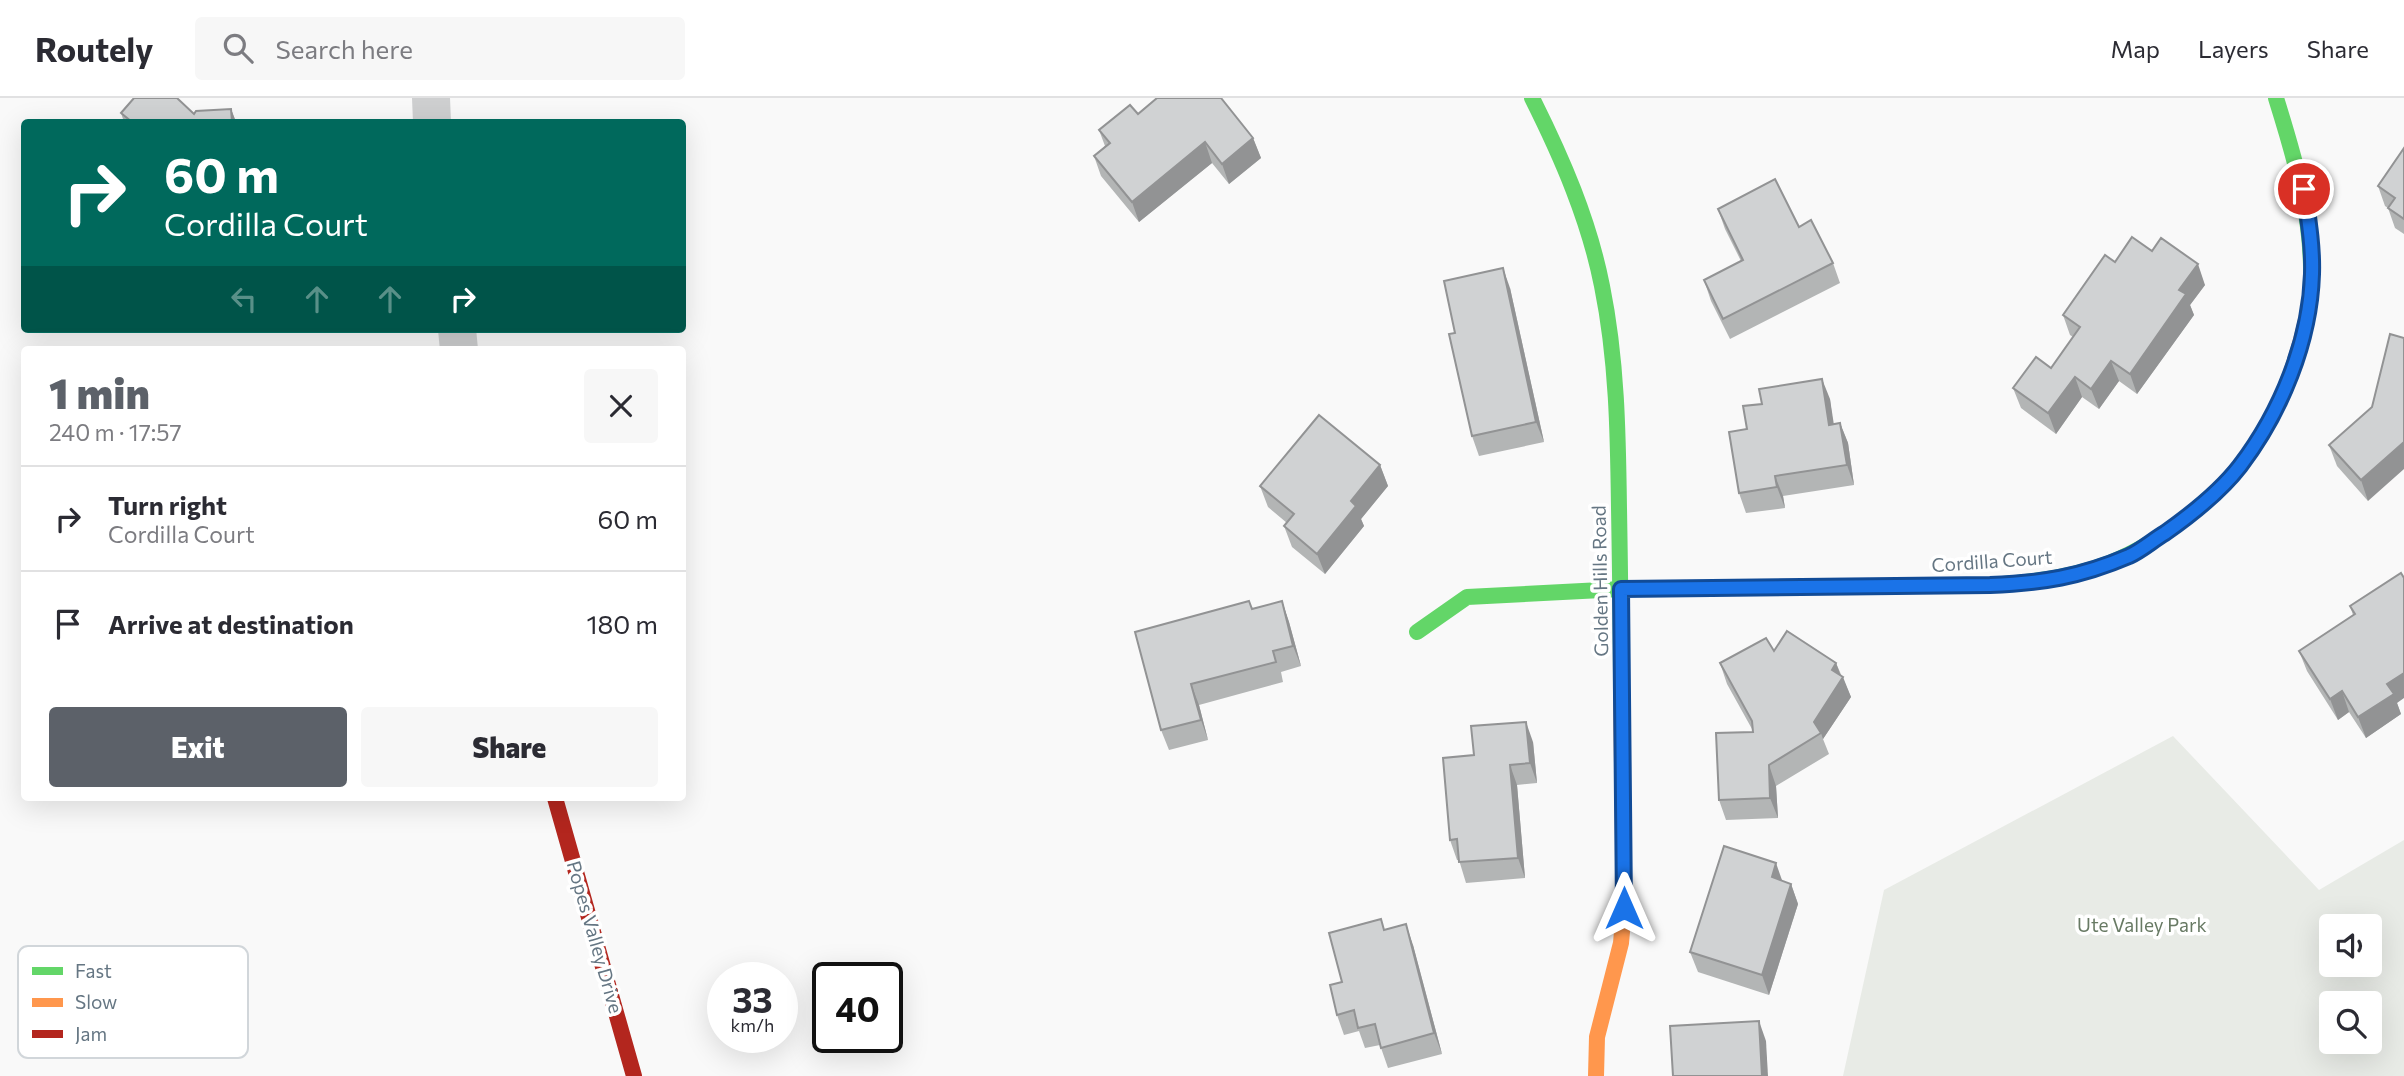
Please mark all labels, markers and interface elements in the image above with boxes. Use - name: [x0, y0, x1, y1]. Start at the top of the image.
- search box: [195, 17, 685, 80]
- text: Routely: [35, 28, 153, 69]
- icon: search: [219, 29, 257, 67]
- text: Search here: [275, 33, 413, 64]
- text: Map: [2111, 34, 2160, 63]
- text: Layers: [2198, 34, 2269, 63]
- text: Share: [2307, 34, 2369, 63]
- text: 60 m: [164, 143, 279, 203]
- icon: right: [49, 147, 140, 238]
- pin: [2274, 159, 2334, 219]
- icon: arrive: [2285, 170, 2323, 208]
- text: Cordilla Court: [164, 203, 368, 243]
- icon: left: [225, 280, 263, 318]
- icon: ahead: [298, 280, 336, 318]
- icon: ahead: [371, 280, 409, 318]
- icon: right: [444, 280, 482, 318]
- text: 1 min: [49, 366, 150, 418]
- button: close: [584, 369, 658, 443]
- text: 240 m · 17:57: [49, 418, 182, 446]
- text: Turn right: [108, 489, 227, 520]
- icon: right: [49, 500, 87, 538]
- text: 60 m: [598, 503, 658, 534]
- street label: Golden Hills Road: [1587, 505, 1612, 657]
- text: Cordilla Court: [108, 520, 255, 548]
- street label: Cordilla Court: [1931, 545, 2053, 576]
- icon: arrive: [49, 605, 87, 643]
- text: Arrive at destination: [108, 608, 354, 639]
- text: 180 m: [586, 608, 658, 639]
- button: Exit: [49, 707, 347, 787]
- button: Share: [361, 707, 658, 787]
- street label: Popes Valley Drive: [563, 858, 628, 1016]
- position arrow: [1587, 871, 1661, 945]
- park label: Ute Valley Park: [2077, 913, 2207, 936]
- map controls: [2319, 914, 2382, 1054]
- button: sound: [2319, 914, 2382, 977]
- legend: [18, 946, 248, 1058]
- text: Fast: [75, 959, 112, 982]
- speed limit sign: 40: [812, 962, 903, 1053]
- text: 33: [732, 977, 773, 1020]
- text: Slow: [75, 990, 117, 1013]
- button: search: [2319, 991, 2382, 1054]
- text: km/h: [731, 1014, 774, 1036]
- text: Jam: [75, 1022, 107, 1045]

